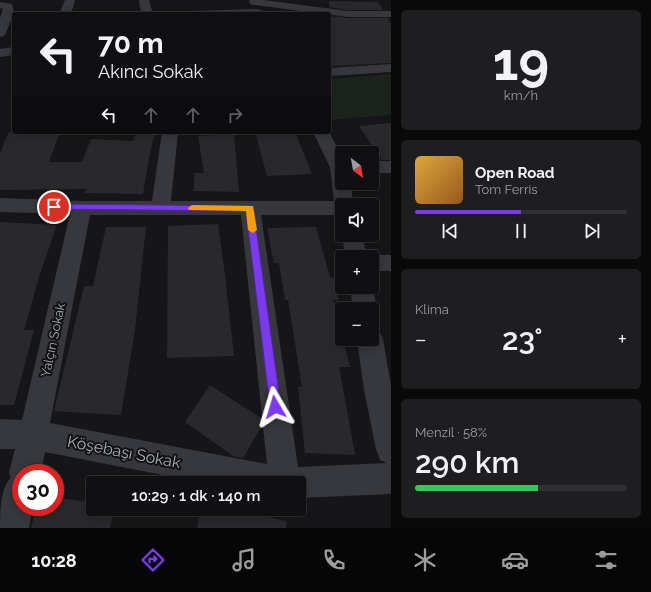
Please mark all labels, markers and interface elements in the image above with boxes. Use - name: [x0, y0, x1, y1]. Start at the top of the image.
- text: 70 m: [98, 27, 164, 60]
- icon: left: [32, 28, 84, 80]
- text: 19: [493, 31, 549, 92]
- text: Akıncı Sokak: [98, 61, 203, 82]
- text: km/h: [504, 88, 538, 103]
- icon: left: [98, 104, 120, 126]
- icon: ahead: [140, 104, 162, 126]
- icon: ahead: [182, 104, 204, 126]
- icon: right: [224, 104, 246, 126]
- north arrow: [335, 146, 379, 190]
- map controls: [335, 146, 379, 346]
- text: Open Road: [475, 164, 555, 182]
- text: Tom Ferris: [475, 182, 538, 197]
- pin: [37, 190, 71, 224]
- icon: arrive: [43, 196, 65, 218]
- button: sound: [335, 198, 379, 242]
- icon: previous: [439, 220, 461, 242]
- icon: pause: [510, 220, 532, 242]
- icon: next: [581, 220, 603, 242]
- button: +: [335, 250, 379, 294]
- street label: Yalçın Sokak: [38, 302, 68, 378]
- button: −: [335, 302, 379, 346]
- text: Klima: [415, 302, 449, 317]
- text: 23°: [502, 322, 543, 357]
- text: −: [415, 326, 427, 352]
- text: +: [618, 326, 627, 352]
- position arrow: [254, 386, 296, 428]
- text: Menzil · 58%: [415, 425, 487, 440]
- street label: Köşebaşı Sokak: [66, 432, 183, 472]
- text: 290 km: [415, 445, 519, 480]
- speed limit sign: 30: [12, 464, 64, 516]
- text: 10:29 · 1 dk · 140 m: [132, 487, 260, 505]
- icon: directions: [139, 546, 167, 574]
- icon: music: [230, 546, 258, 574]
- icon: phone: [320, 546, 348, 574]
- icon: climate: [411, 546, 439, 574]
- icon: car: [501, 546, 529, 574]
- icon: filters: [592, 546, 620, 574]
- text: 10:28: [31, 550, 77, 571]

